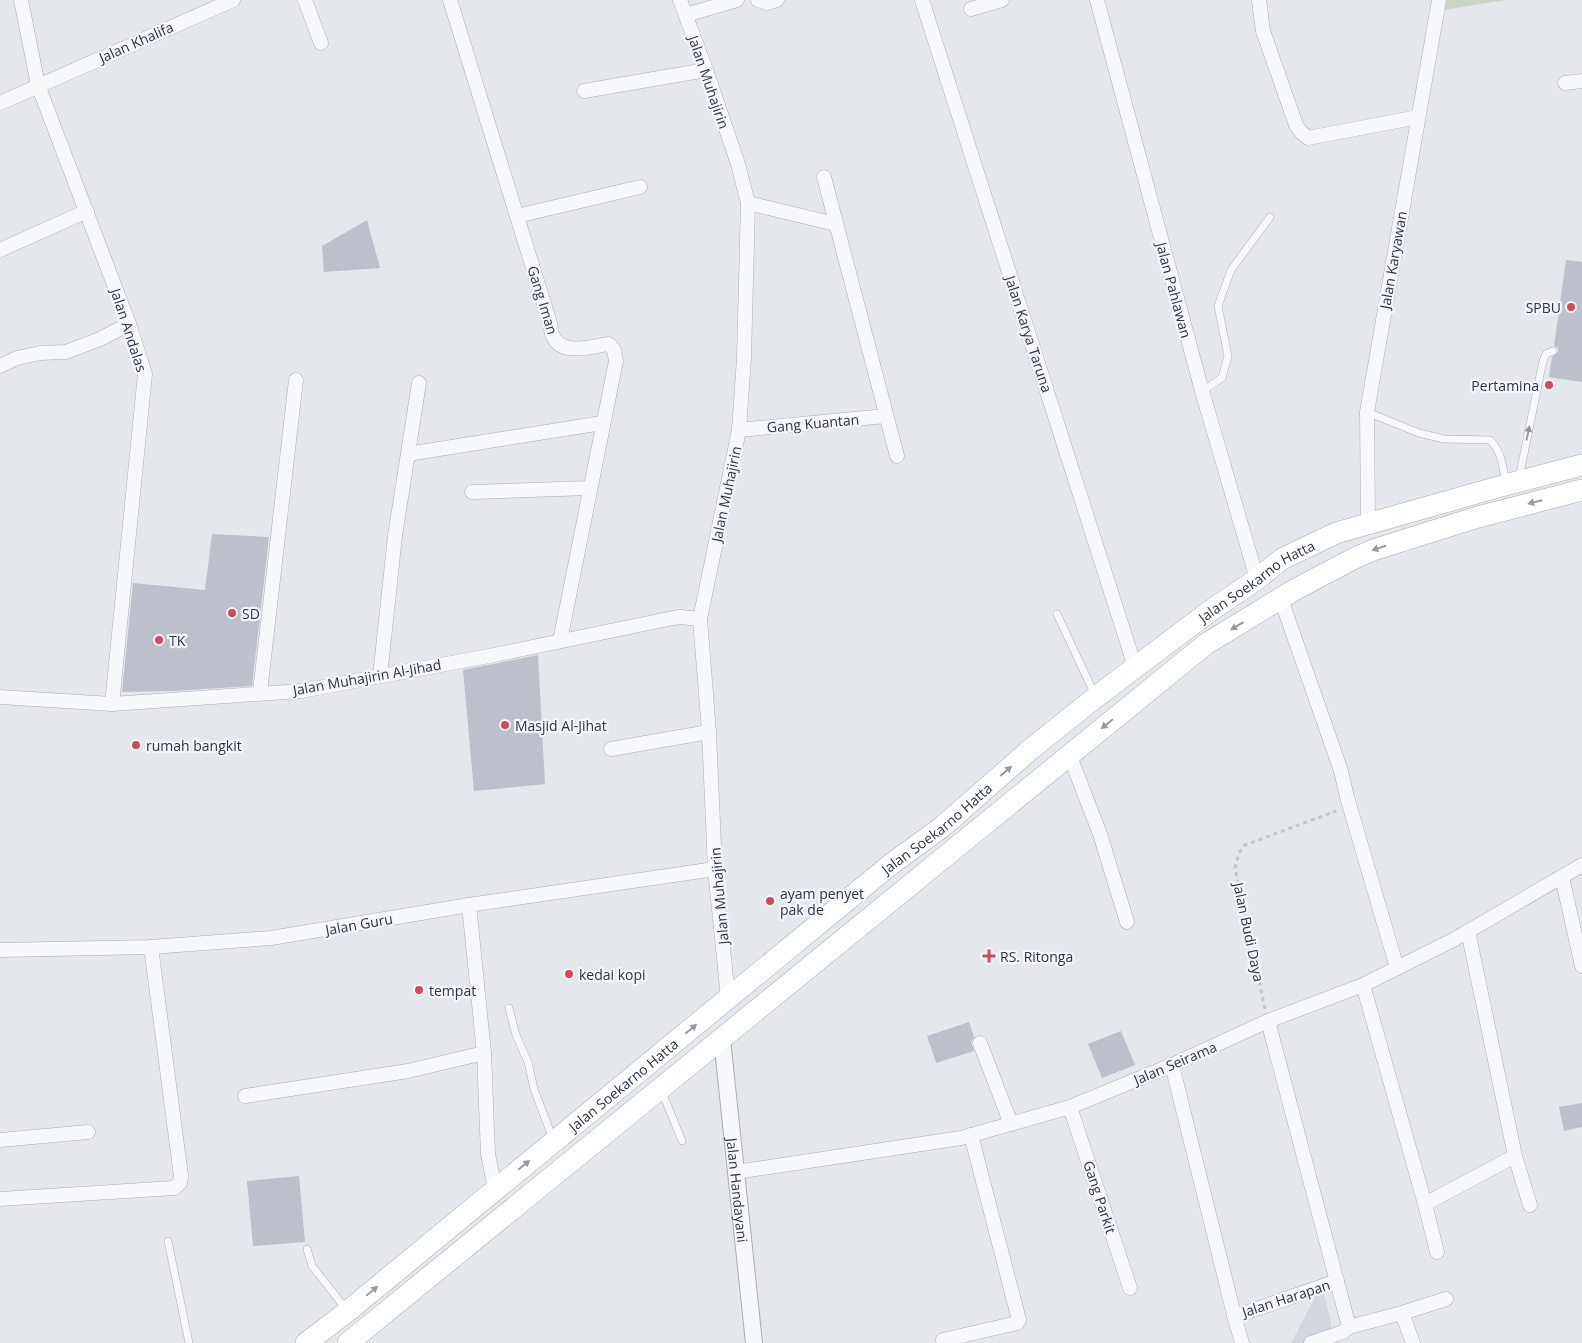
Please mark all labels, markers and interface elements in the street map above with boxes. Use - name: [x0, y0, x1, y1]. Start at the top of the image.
- street label: Jalan Khalifa: [94, 17, 176, 68]
- street label: Jalan Muhajirin: [683, 31, 734, 131]
- street label: Jalan Karyawan: [1375, 210, 1411, 312]
- street label: Jalan Pahlawan: [1152, 238, 1196, 340]
- street label: Gang Iman: [524, 263, 562, 337]
- street label: Jalan Karya Taruna: [1001, 271, 1057, 395]
- street label: Jalan Andalas: [106, 284, 152, 375]
- place label: SPBU: [1526, 298, 1561, 317]
- marker: SPBU: [1565, 301, 1577, 313]
- place label: Pertamina: [1471, 376, 1539, 395]
- marker: Pertamina: [1543, 379, 1555, 391]
- street label: Gang Kuantan: [766, 409, 860, 437]
- one-way arrow: [1524, 426, 1532, 441]
- street label: Jalan Muhajirin: [706, 444, 745, 546]
- one-way arrow: [1527, 498, 1542, 506]
- street label: Jalan Soekarno Hatta: [1192, 535, 1318, 627]
- one-way arrow: [1371, 545, 1386, 553]
- place label: SD: [242, 604, 260, 623]
- marker: SD: [226, 607, 238, 619]
- one-way arrow: [1230, 621, 1243, 630]
- place label: TK: [169, 631, 186, 650]
- marker: TK: [153, 634, 165, 646]
- street label: Jalan Muhajirin Al-Jihad: [289, 655, 443, 700]
- place label: Masjid Al-Jihat: [515, 716, 607, 735]
- one-way arrow: [1101, 718, 1114, 729]
- marker: Masjid Al-Jihat: [499, 719, 511, 731]
- place label: rumah bangkit: [146, 736, 242, 755]
- marker: rumah bangkit: [130, 739, 142, 751]
- one-way arrow: [999, 765, 1011, 777]
- street label: Jalan Soekarno Hatta: [875, 778, 996, 879]
- street label: Jalan Muhajirin: [705, 847, 733, 947]
- street label: Jalan Budi Daya: [1229, 879, 1269, 983]
- place label: ayam penyet pak de: [780, 884, 864, 919]
- marker: ayam penyet pak de: [764, 895, 776, 907]
- street label: Jalan Guru: [322, 909, 394, 940]
- place label: RS. Ritonga: [1000, 947, 1073, 966]
- marker: RS. Ritonga: [982, 949, 996, 963]
- place label: kedai kopi: [579, 965, 646, 984]
- marker: kedai kopi: [563, 968, 575, 980]
- place label: tempat: [429, 981, 476, 1000]
- marker: tempat: [413, 984, 425, 996]
- one-way arrow: [684, 1023, 696, 1035]
- street label: Jalan Soekarno Hatta: [563, 1034, 682, 1137]
- street label: Jalan Seirama: [1129, 1037, 1219, 1090]
- street label: Jalan Handayani: [723, 1135, 753, 1243]
- street label: Gang Parkit: [1079, 1158, 1121, 1236]
- one-way arrow: [518, 1160, 531, 1171]
- street label: Jalan Harapan: [1238, 1275, 1332, 1322]
- one-way arrow: [365, 1285, 378, 1296]

